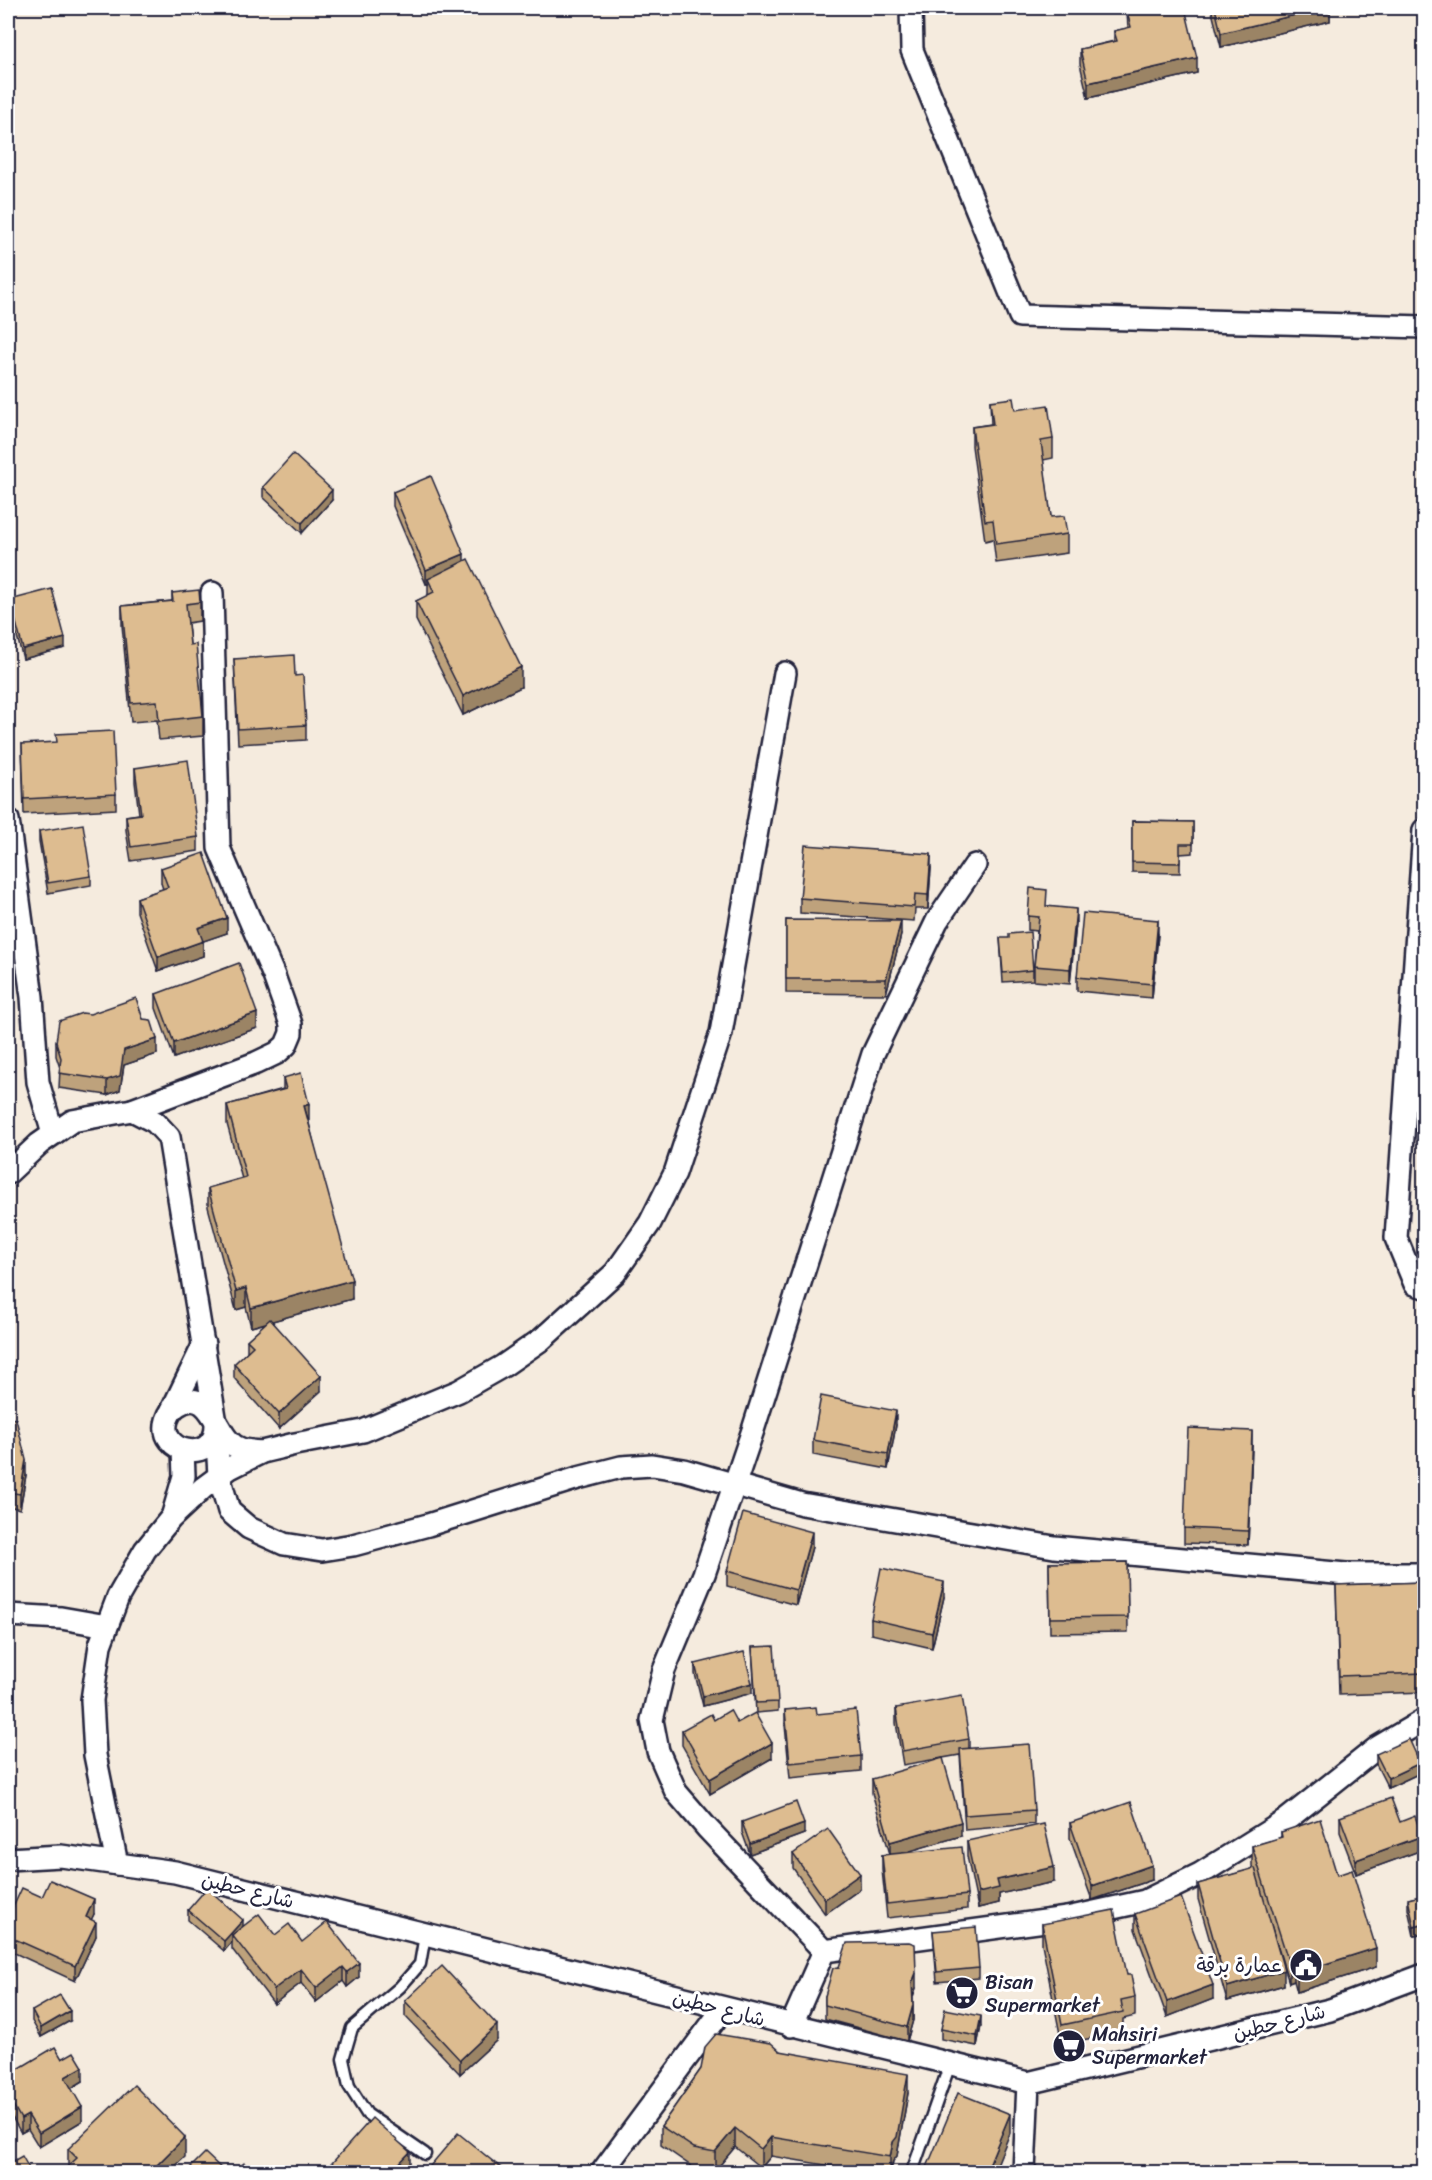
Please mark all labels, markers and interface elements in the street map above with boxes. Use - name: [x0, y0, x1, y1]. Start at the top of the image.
- street label: شارع حطين: [198, 1862, 298, 1919]
- public building icon: عمارة برقة: [1288, 1947, 1324, 1983]
- place label: عمارة برقة: [1196, 1948, 1283, 1983]
- place label: Bisan Supermarket: [985, 1965, 1101, 2023]
- supermarket icon: Bisan Supermarket: [944, 1975, 980, 2011]
- street label: شارع حطين: [669, 1980, 769, 2037]
- street label: شارع حطين: [1229, 1994, 1329, 2051]
- place label: Mahsiri Supermarket: [1092, 2017, 1208, 2075]
- supermarket icon: Mahsiri Supermarket: [1051, 2028, 1087, 2064]

